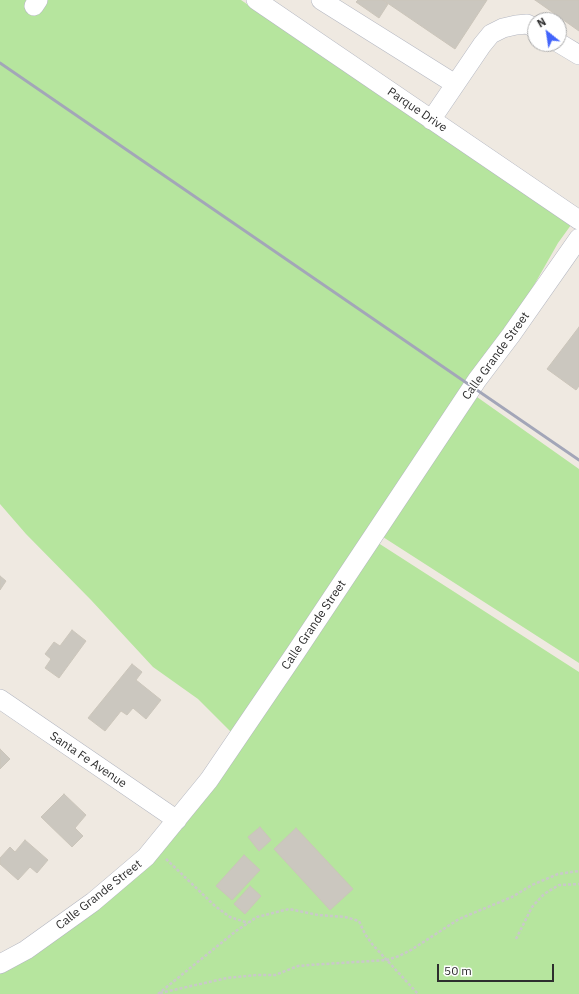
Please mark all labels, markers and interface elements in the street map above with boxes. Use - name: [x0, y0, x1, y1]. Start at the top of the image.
- north arrow: [527, 12, 567, 52]
- text: N: [535, 14, 548, 31]
- street label: Parque Drive: [384, 85, 450, 135]
- street label: Calle Grande Street: [459, 309, 533, 403]
- street label: Calle Grande Street: [279, 577, 349, 673]
- street label: Santa Fe Avenue: [47, 729, 129, 791]
- street label: Calle Grande Street: [53, 857, 145, 933]
- scale bar: [439, 956, 556, 982]
- text: 50 m: [444, 963, 472, 978]

